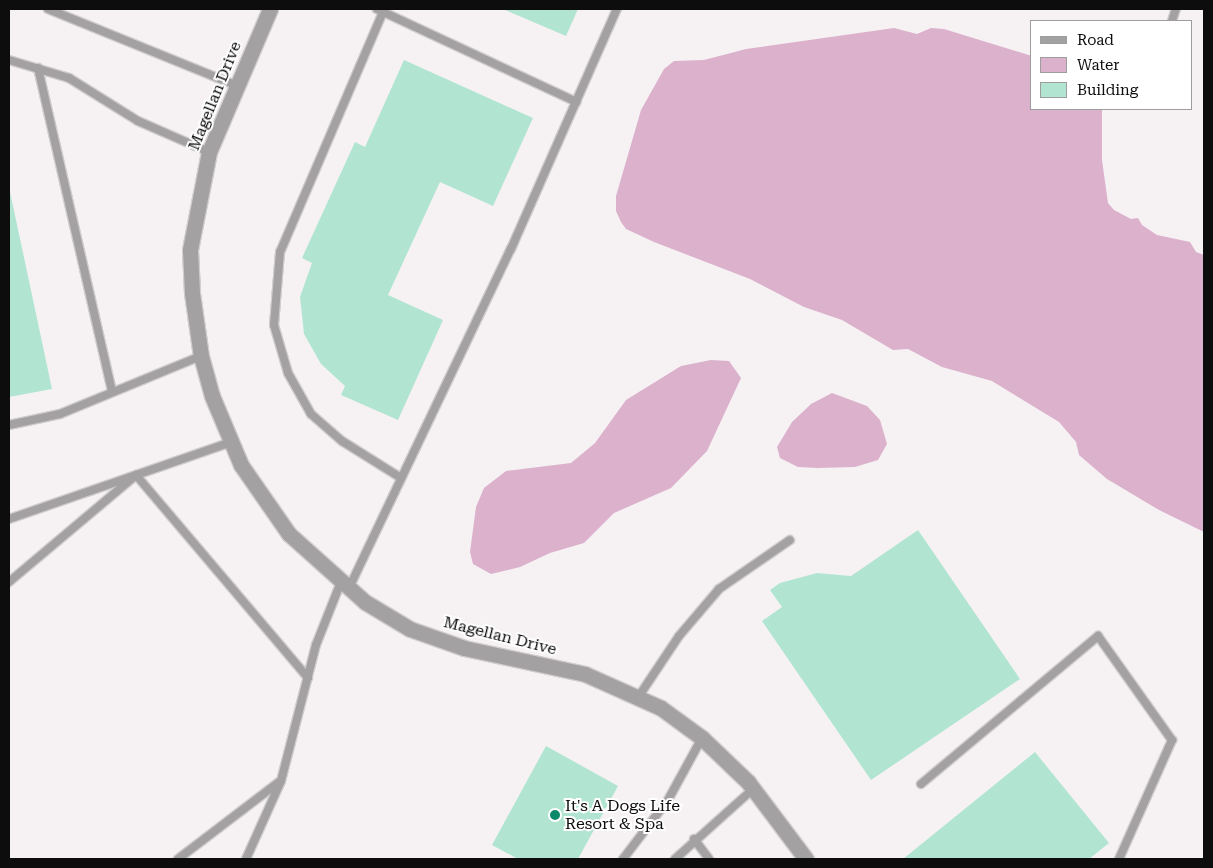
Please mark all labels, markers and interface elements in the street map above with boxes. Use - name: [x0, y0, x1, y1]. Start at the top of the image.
- legend: [1030, 20, 1193, 110]
- text: Road: [1077, 31, 1114, 49]
- street label: Magellan Drive: [184, 39, 246, 153]
- text: Water: [1077, 56, 1119, 74]
- text: Building: [1077, 81, 1138, 99]
- street label: Magellan Drive: [442, 613, 558, 659]
- place label: It's A Dogs Life Resort & Spa: [565, 796, 680, 834]
- marker: It's A Dogs Life Resort & Spa: [549, 809, 561, 821]

